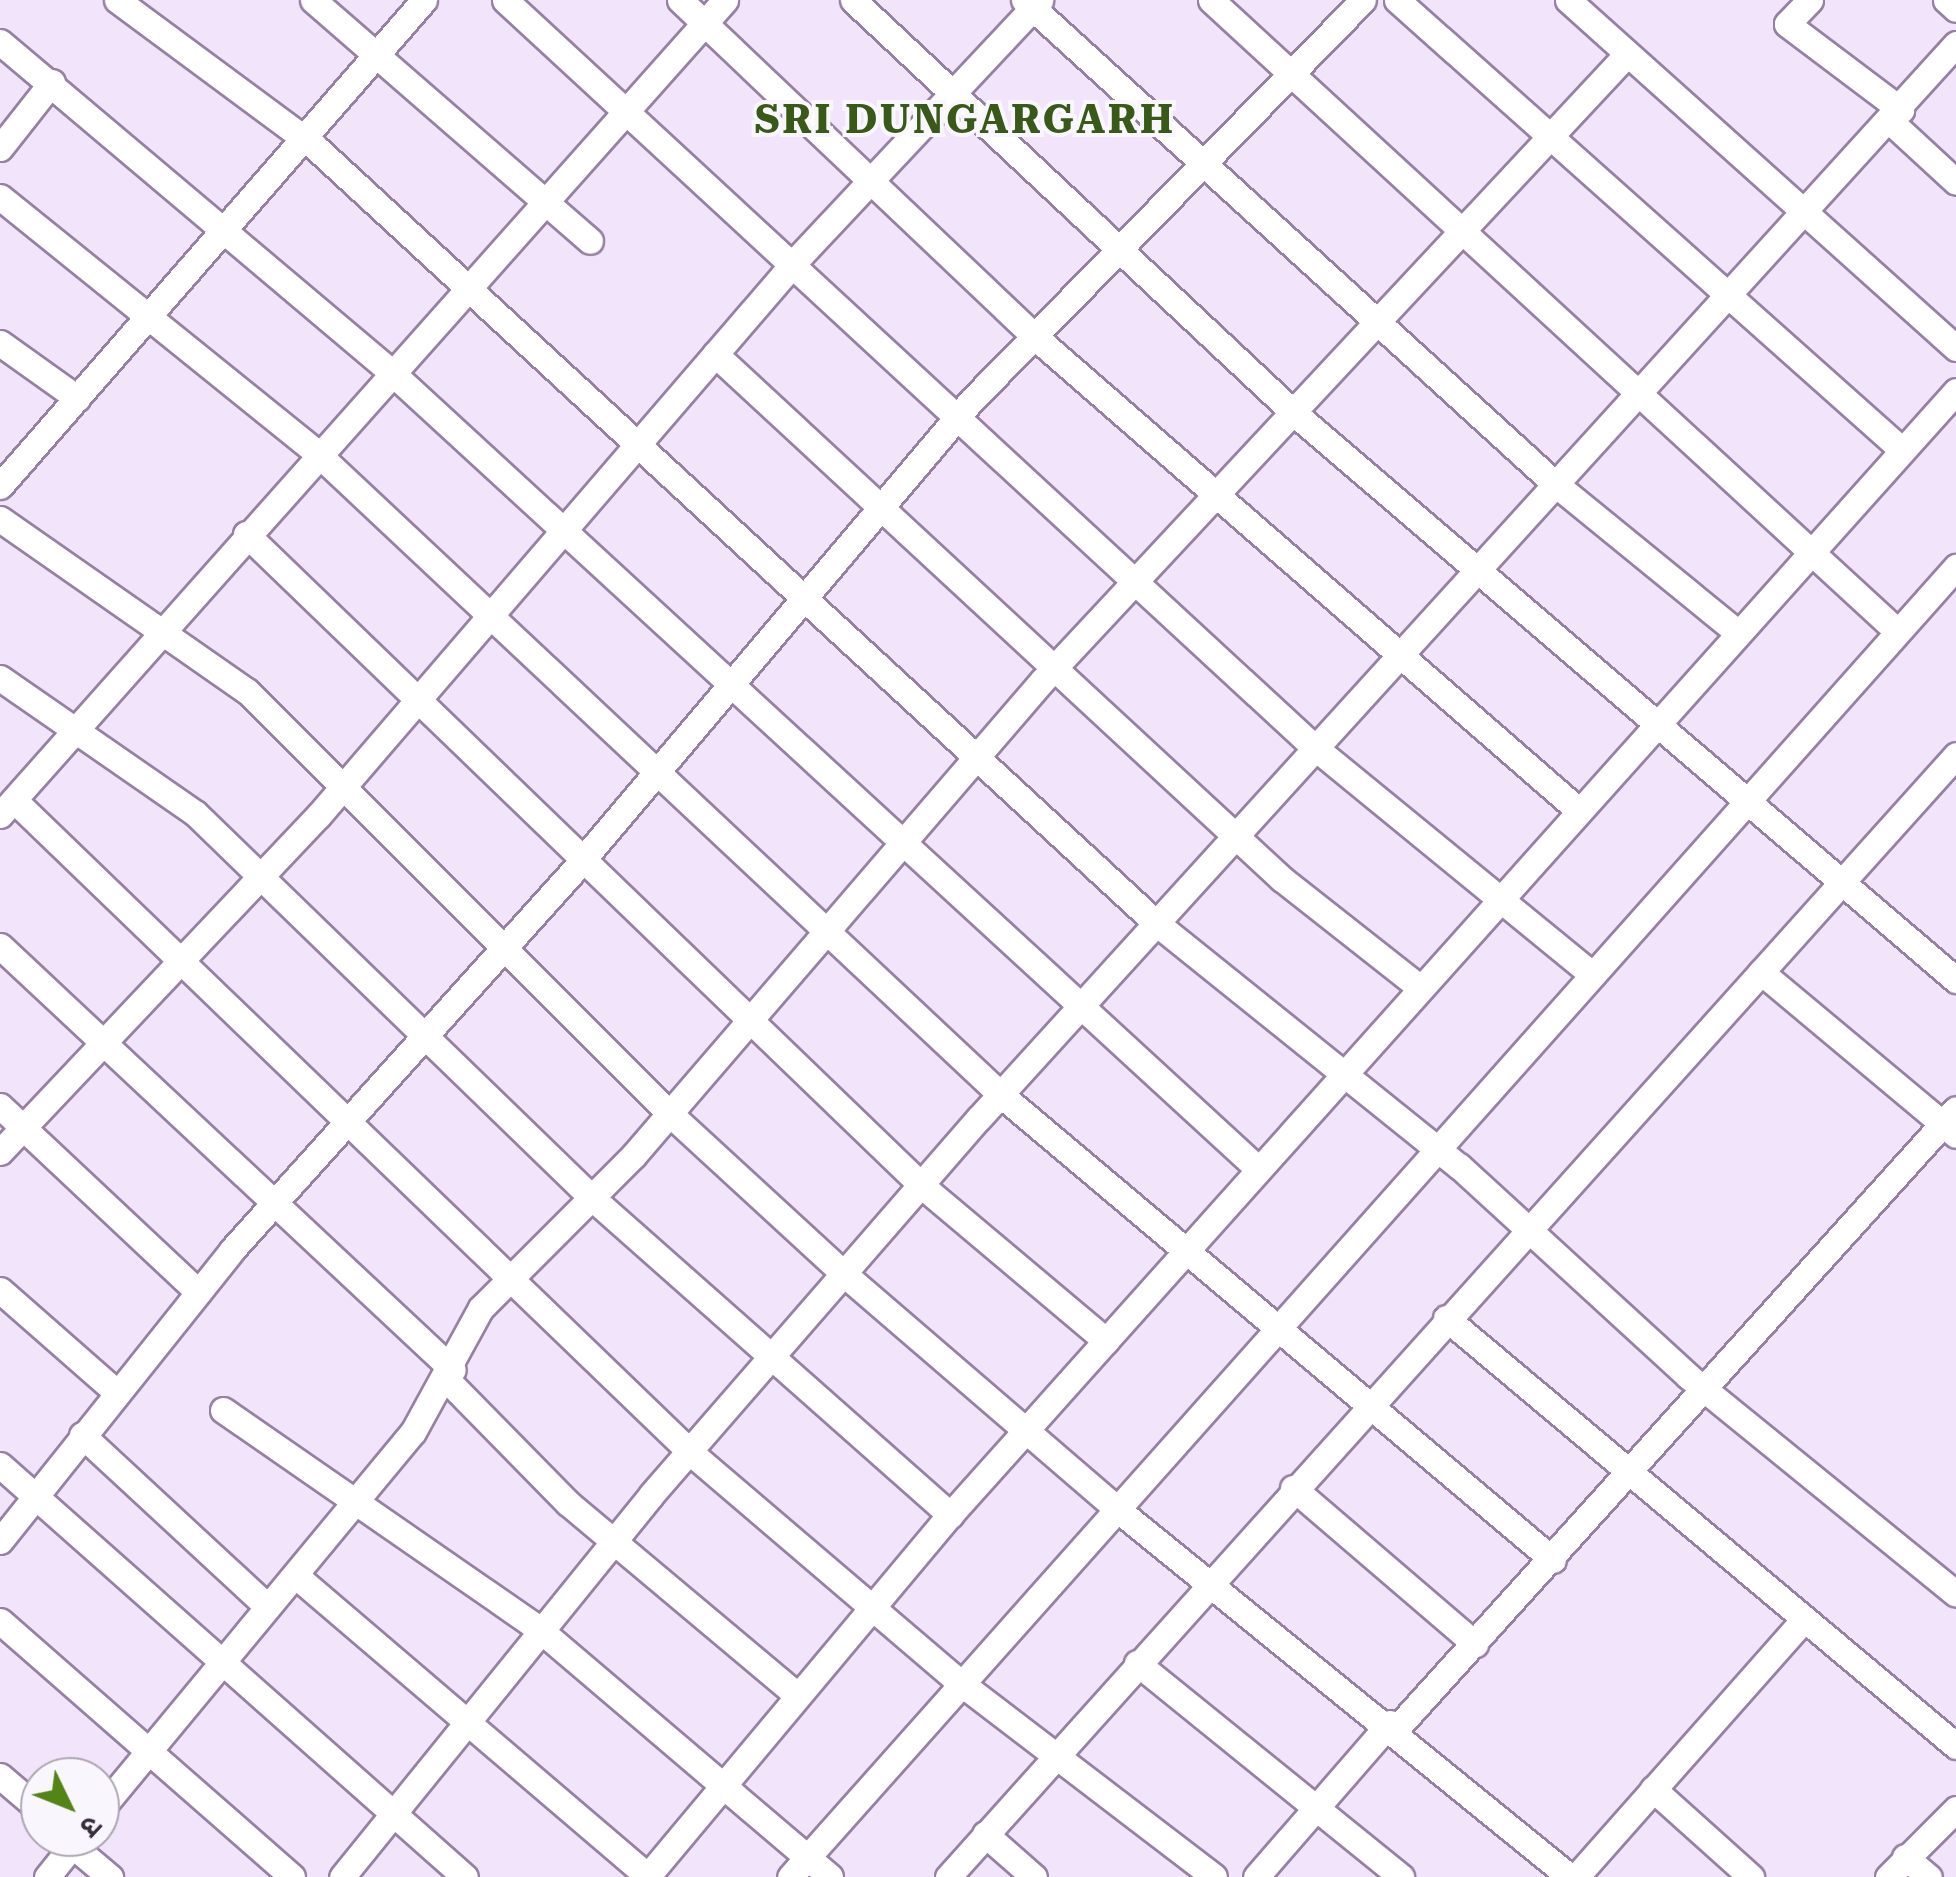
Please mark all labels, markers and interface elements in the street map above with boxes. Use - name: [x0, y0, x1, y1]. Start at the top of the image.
- district label: SRI DUNGARGARH: [755, 96, 1175, 144]
- north arrow: [20, 1757, 120, 1857]
- text: उ: [73, 1809, 109, 1844]

